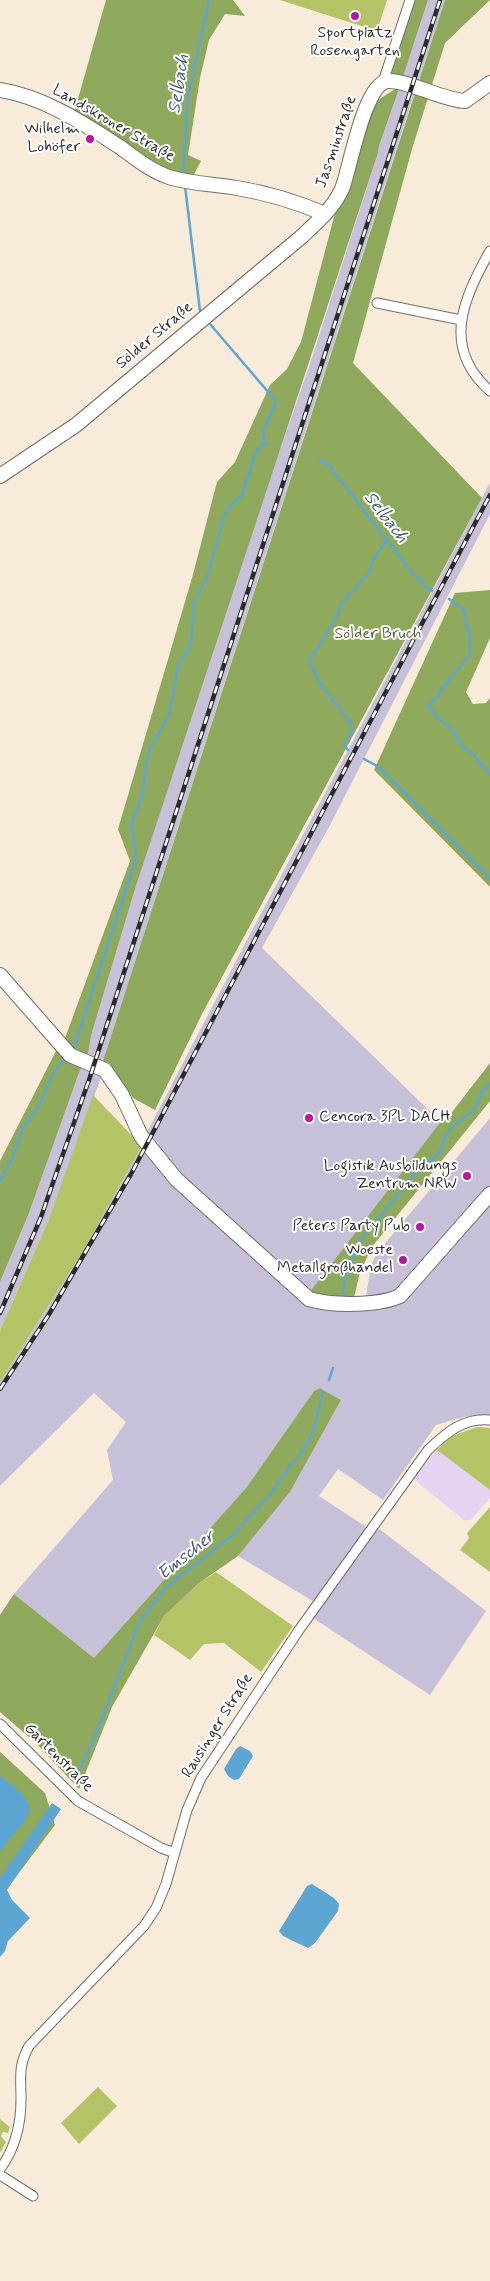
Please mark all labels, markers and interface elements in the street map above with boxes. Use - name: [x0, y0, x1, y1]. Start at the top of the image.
- marker: Sportplatz Rosengarten: [349, 10, 361, 22]
- place label: Sportplatz Rosengarten: [310, 24, 400, 62]
- water label: Selbach: [165, 53, 195, 115]
- street label: Landskroner Straße: [48, 81, 178, 167]
- street label: Jasminstraße: [312, 93, 362, 191]
- place label: Wilhelm Lohöfer: [24, 120, 80, 158]
- marker: Wilhelm Lohöfer: [84, 133, 96, 145]
- street label: Sölder Straße: [113, 298, 197, 374]
- water label: Selbach: [358, 488, 412, 548]
- park label: Sölder Bruch: [334, 625, 422, 645]
- place label: Cencora 3PL DACH: [319, 1108, 451, 1128]
- marker: Cencora 3PL DACH: [303, 1112, 315, 1124]
- place label: Logistik Ausbildungs Zentrum NRW: [324, 1157, 457, 1195]
- marker: Logistik Ausbildungs Zentrum NRW: [461, 1170, 473, 1182]
- place label: Peters Party Pub: [292, 1217, 410, 1237]
- marker: Peters Party Pub: [414, 1221, 426, 1233]
- place label: Woeste Metallgroßhandel: [277, 1241, 393, 1279]
- marker: Woeste Metallgroßhandel: [397, 1254, 409, 1266]
- water label: Emscher: [154, 1527, 220, 1585]
- street label: Rausinger Straße: [178, 1670, 258, 1782]
- street label: Gartenstraße: [19, 1719, 97, 1797]

